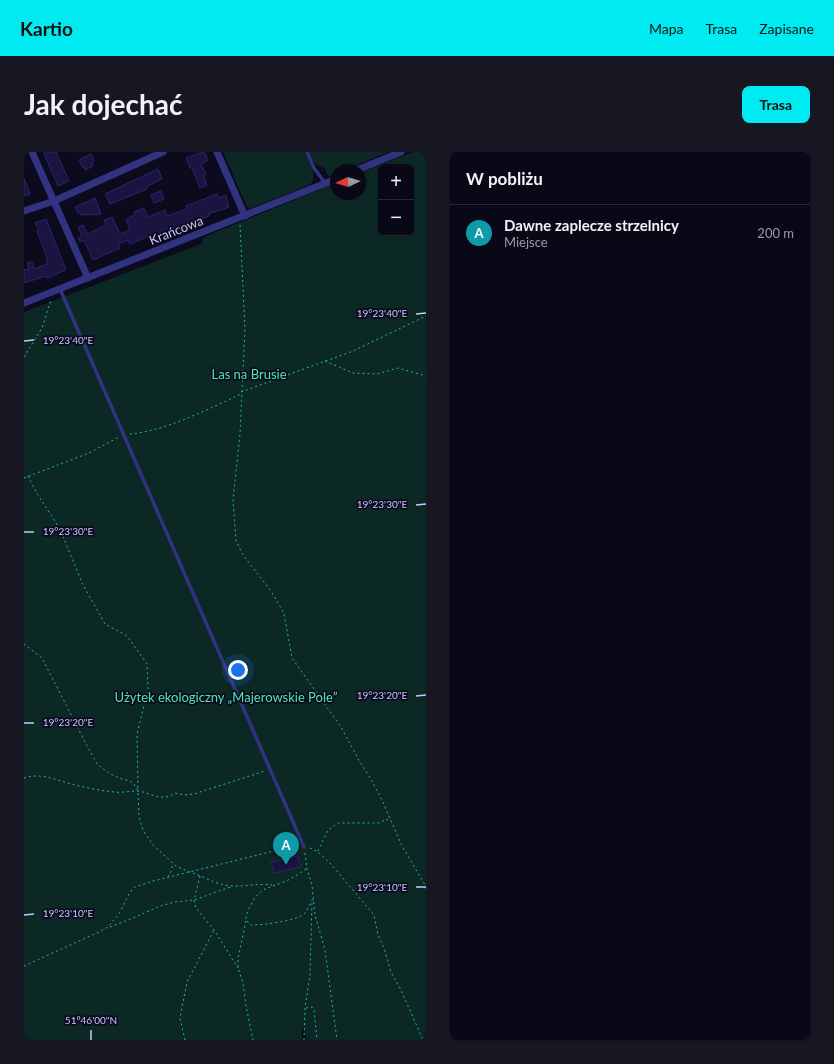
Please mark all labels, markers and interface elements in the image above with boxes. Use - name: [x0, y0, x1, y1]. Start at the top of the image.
- text: Kartio: [20, 17, 73, 40]
- text: Mapa: [649, 20, 684, 37]
- text: Trasa: [706, 20, 737, 37]
- text: Zapisane: [759, 20, 814, 37]
- button: Trasa: [742, 86, 810, 123]
- text: Jak dojechać: [24, 87, 183, 121]
- north arrow: [330, 164, 366, 200]
- map controls: [378, 164, 414, 236]
- button: +: [378, 164, 414, 200]
- text: W pobliżu: [466, 168, 543, 189]
- button: −: [378, 200, 414, 236]
- street label: Krańcowa: [147, 212, 205, 248]
- text: Dawne zaplecze strzelnicy: [504, 216, 679, 234]
- text: A: [474, 225, 484, 241]
- text: 200 m: [757, 225, 794, 241]
- text: Miejsce: [504, 234, 548, 250]
- text: 19°23'40"E: [357, 307, 407, 319]
- text: 19°23'40"E: [43, 334, 93, 346]
- park label: Las na Brusie: [212, 366, 287, 382]
- text: 19°23'30"E: [357, 498, 407, 510]
- text: 19°23'30"E: [43, 525, 93, 537]
- your location: [228, 660, 248, 680]
- park label: Użytek ekologiczny „Majerowskie Pole”: [115, 689, 338, 705]
- text: 19°23'20"E: [357, 689, 407, 701]
- text: 19°23'20"E: [43, 716, 93, 728]
- pin: A: [273, 832, 299, 865]
- text: 19°23'10"E: [357, 881, 407, 893]
- text: 19°23'10"E: [43, 907, 93, 919]
- text: 51°46'00"N: [65, 1014, 117, 1026]

